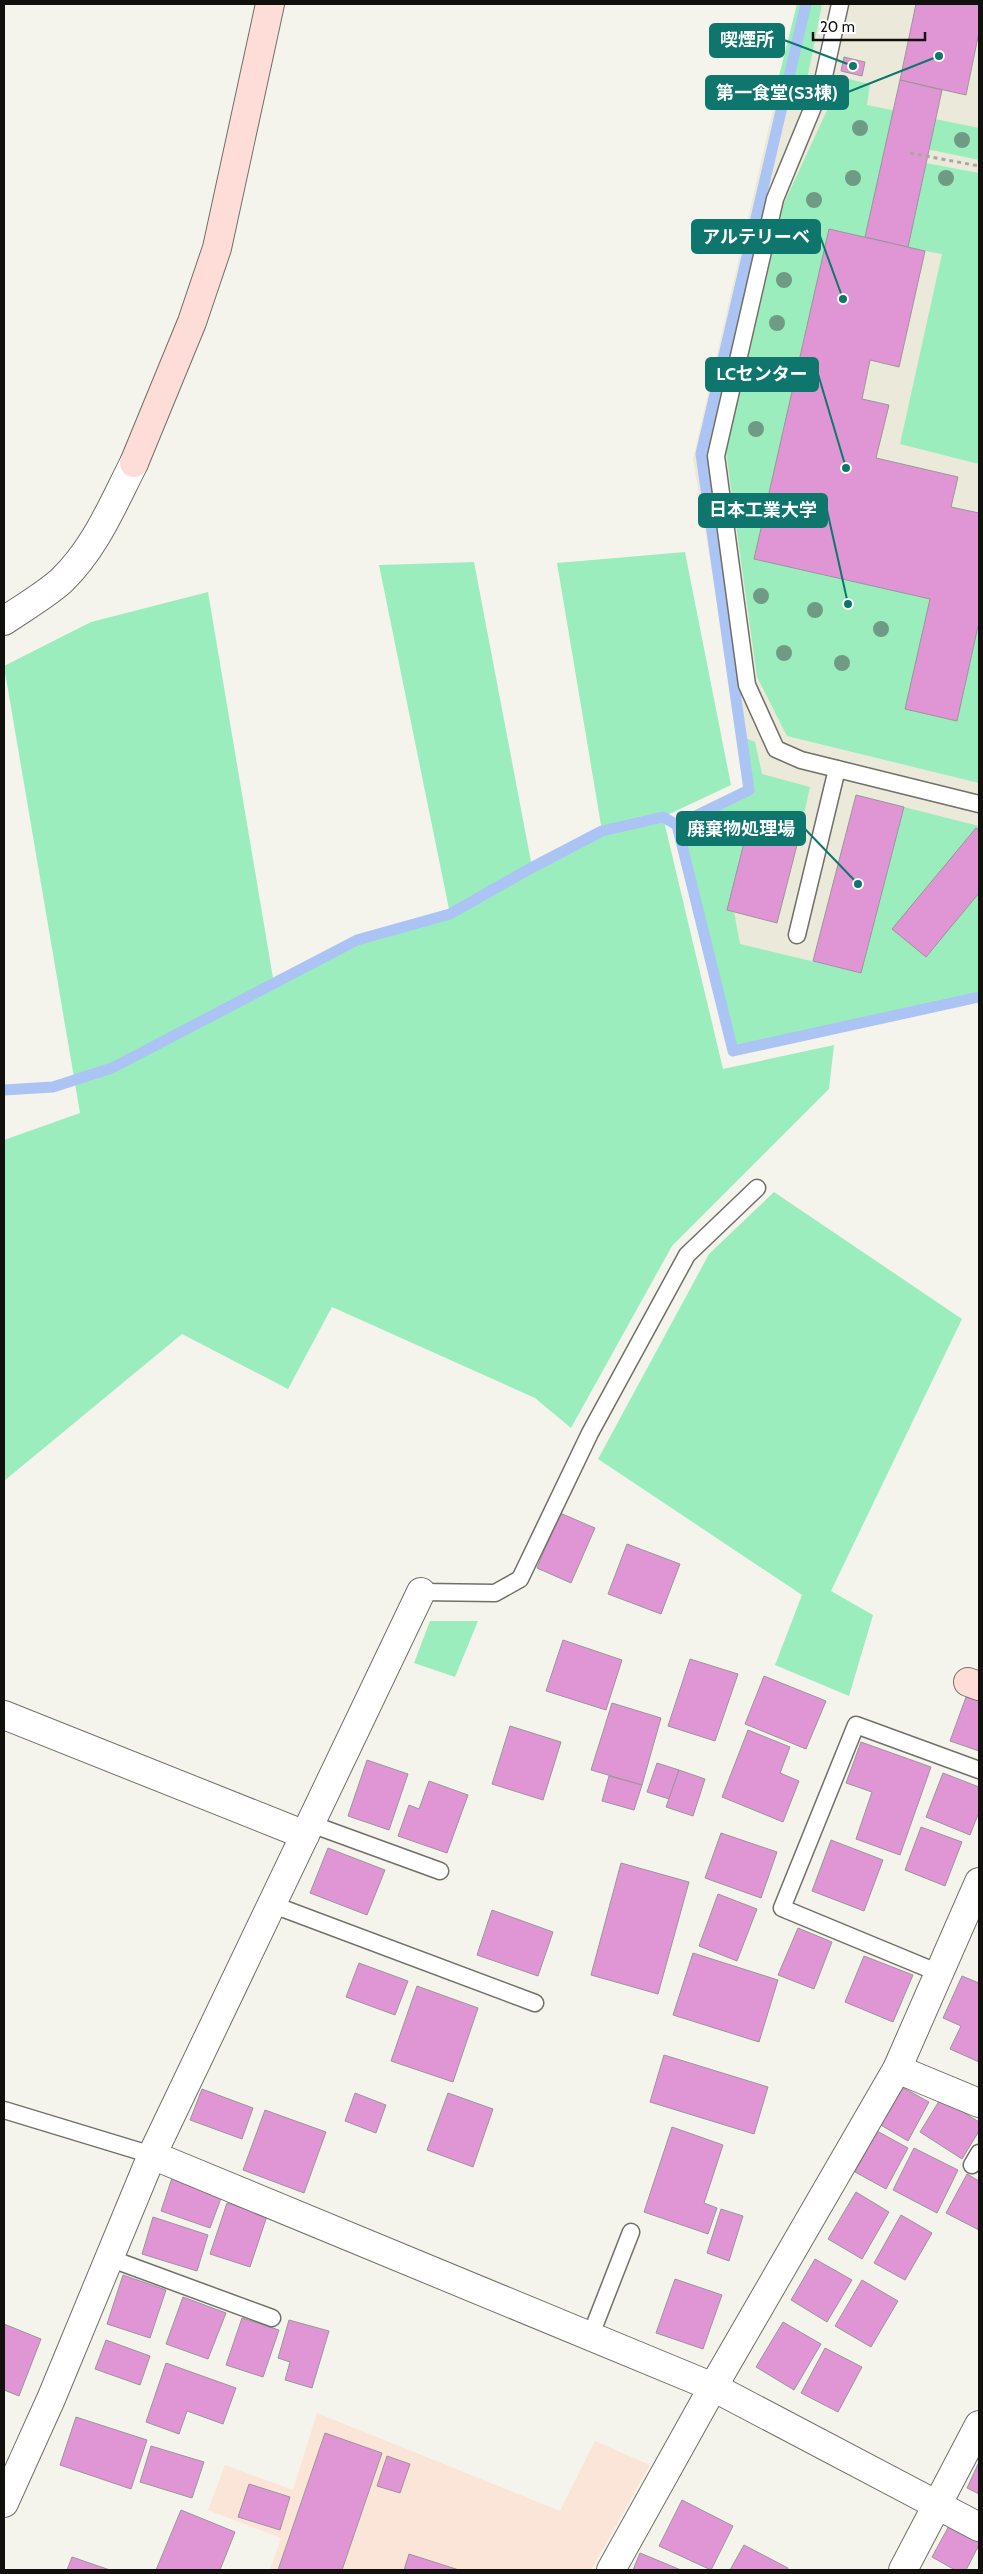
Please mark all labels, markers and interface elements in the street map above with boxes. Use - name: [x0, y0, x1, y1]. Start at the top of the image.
- scale bar: [813, 10, 926, 42]
- text: 20 m: [820, 18, 855, 36]
- callout: 喫煙所: [710, 24, 784, 57]
- text: 喫煙所: [720, 29, 774, 51]
- callout: 第一食堂(S3棟): [706, 76, 848, 109]
- text: 第一食堂(S3棟): [716, 82, 838, 104]
- callout: アルテリーベ: [692, 220, 820, 253]
- text: アルテリーベ: [702, 226, 810, 248]
- callout: LCセンター: [706, 358, 818, 391]
- text: LCセンター: [716, 363, 808, 385]
- callout: 日本工業大学: [699, 494, 827, 527]
- text: 日本工業大学: [709, 499, 817, 521]
- callout: 廃棄物処理場: [677, 812, 805, 845]
- text: 廃棄物処理場: [687, 818, 795, 840]

